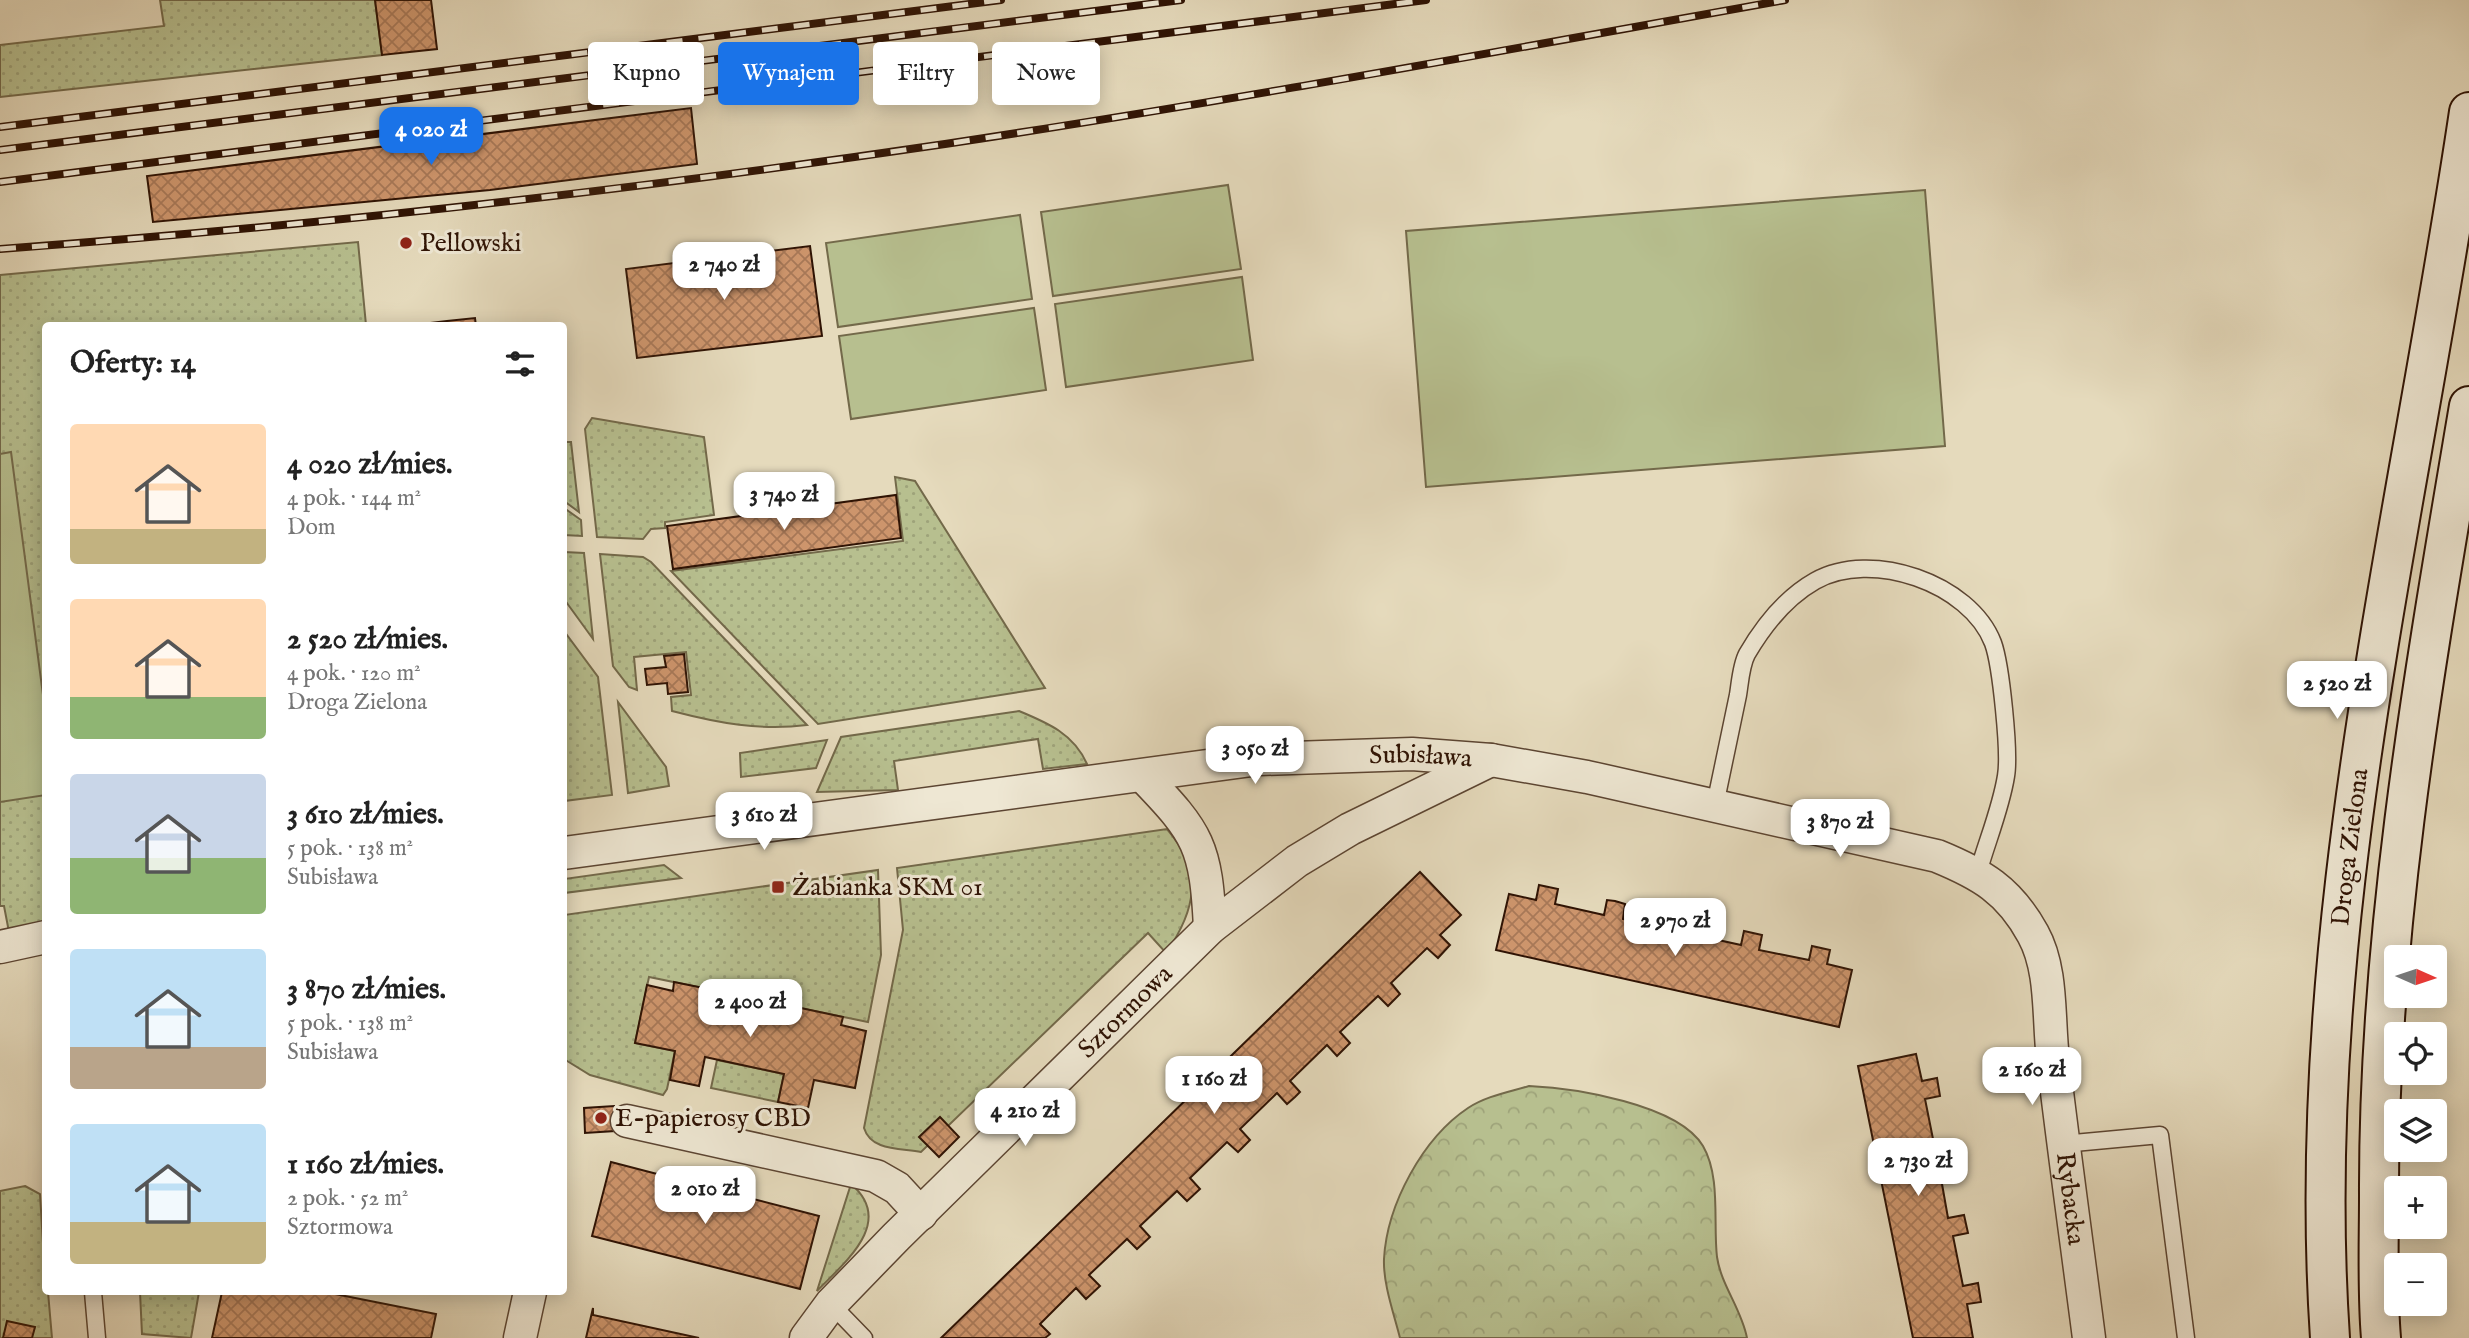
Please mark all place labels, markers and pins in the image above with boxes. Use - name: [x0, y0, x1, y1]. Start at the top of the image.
- pin: 4 020 zł: [359, 108, 503, 167]
- place label: Pellowski: [420, 227, 522, 260]
- marker: Pellowski: [398, 235, 414, 251]
- pin: 2 740 zł: [652, 243, 796, 302]
- pin: 3 740 zł: [712, 472, 856, 532]
- pin: 2 520 zł: [2265, 662, 2409, 721]
- pin: 3 050 zł: [1183, 726, 1327, 786]
- pin: 3 610 zł: [692, 792, 836, 852]
- pin: 3 870 zł: [1768, 800, 1912, 859]
- place label: Żabianka SKM 01: [792, 871, 983, 904]
- marker: Żabianka SKM 01: [770, 879, 786, 895]
- pin: 2 970 zł: [1603, 898, 1747, 958]
- pin: 2 400 zł: [678, 979, 822, 1039]
- pin: 2 160 zł: [1960, 1048, 2104, 1107]
- pin: 1 160 zł: [1142, 1056, 1286, 1116]
- pin: 4 210 zł: [953, 1088, 1097, 1148]
- place label: E-papierosy CBD: [615, 1102, 811, 1135]
- marker: E-papierosy CBD: [593, 1110, 609, 1126]
- pin: 2 730 zł: [1846, 1138, 1990, 1198]
- pin: 2 010 zł: [633, 1166, 777, 1226]

